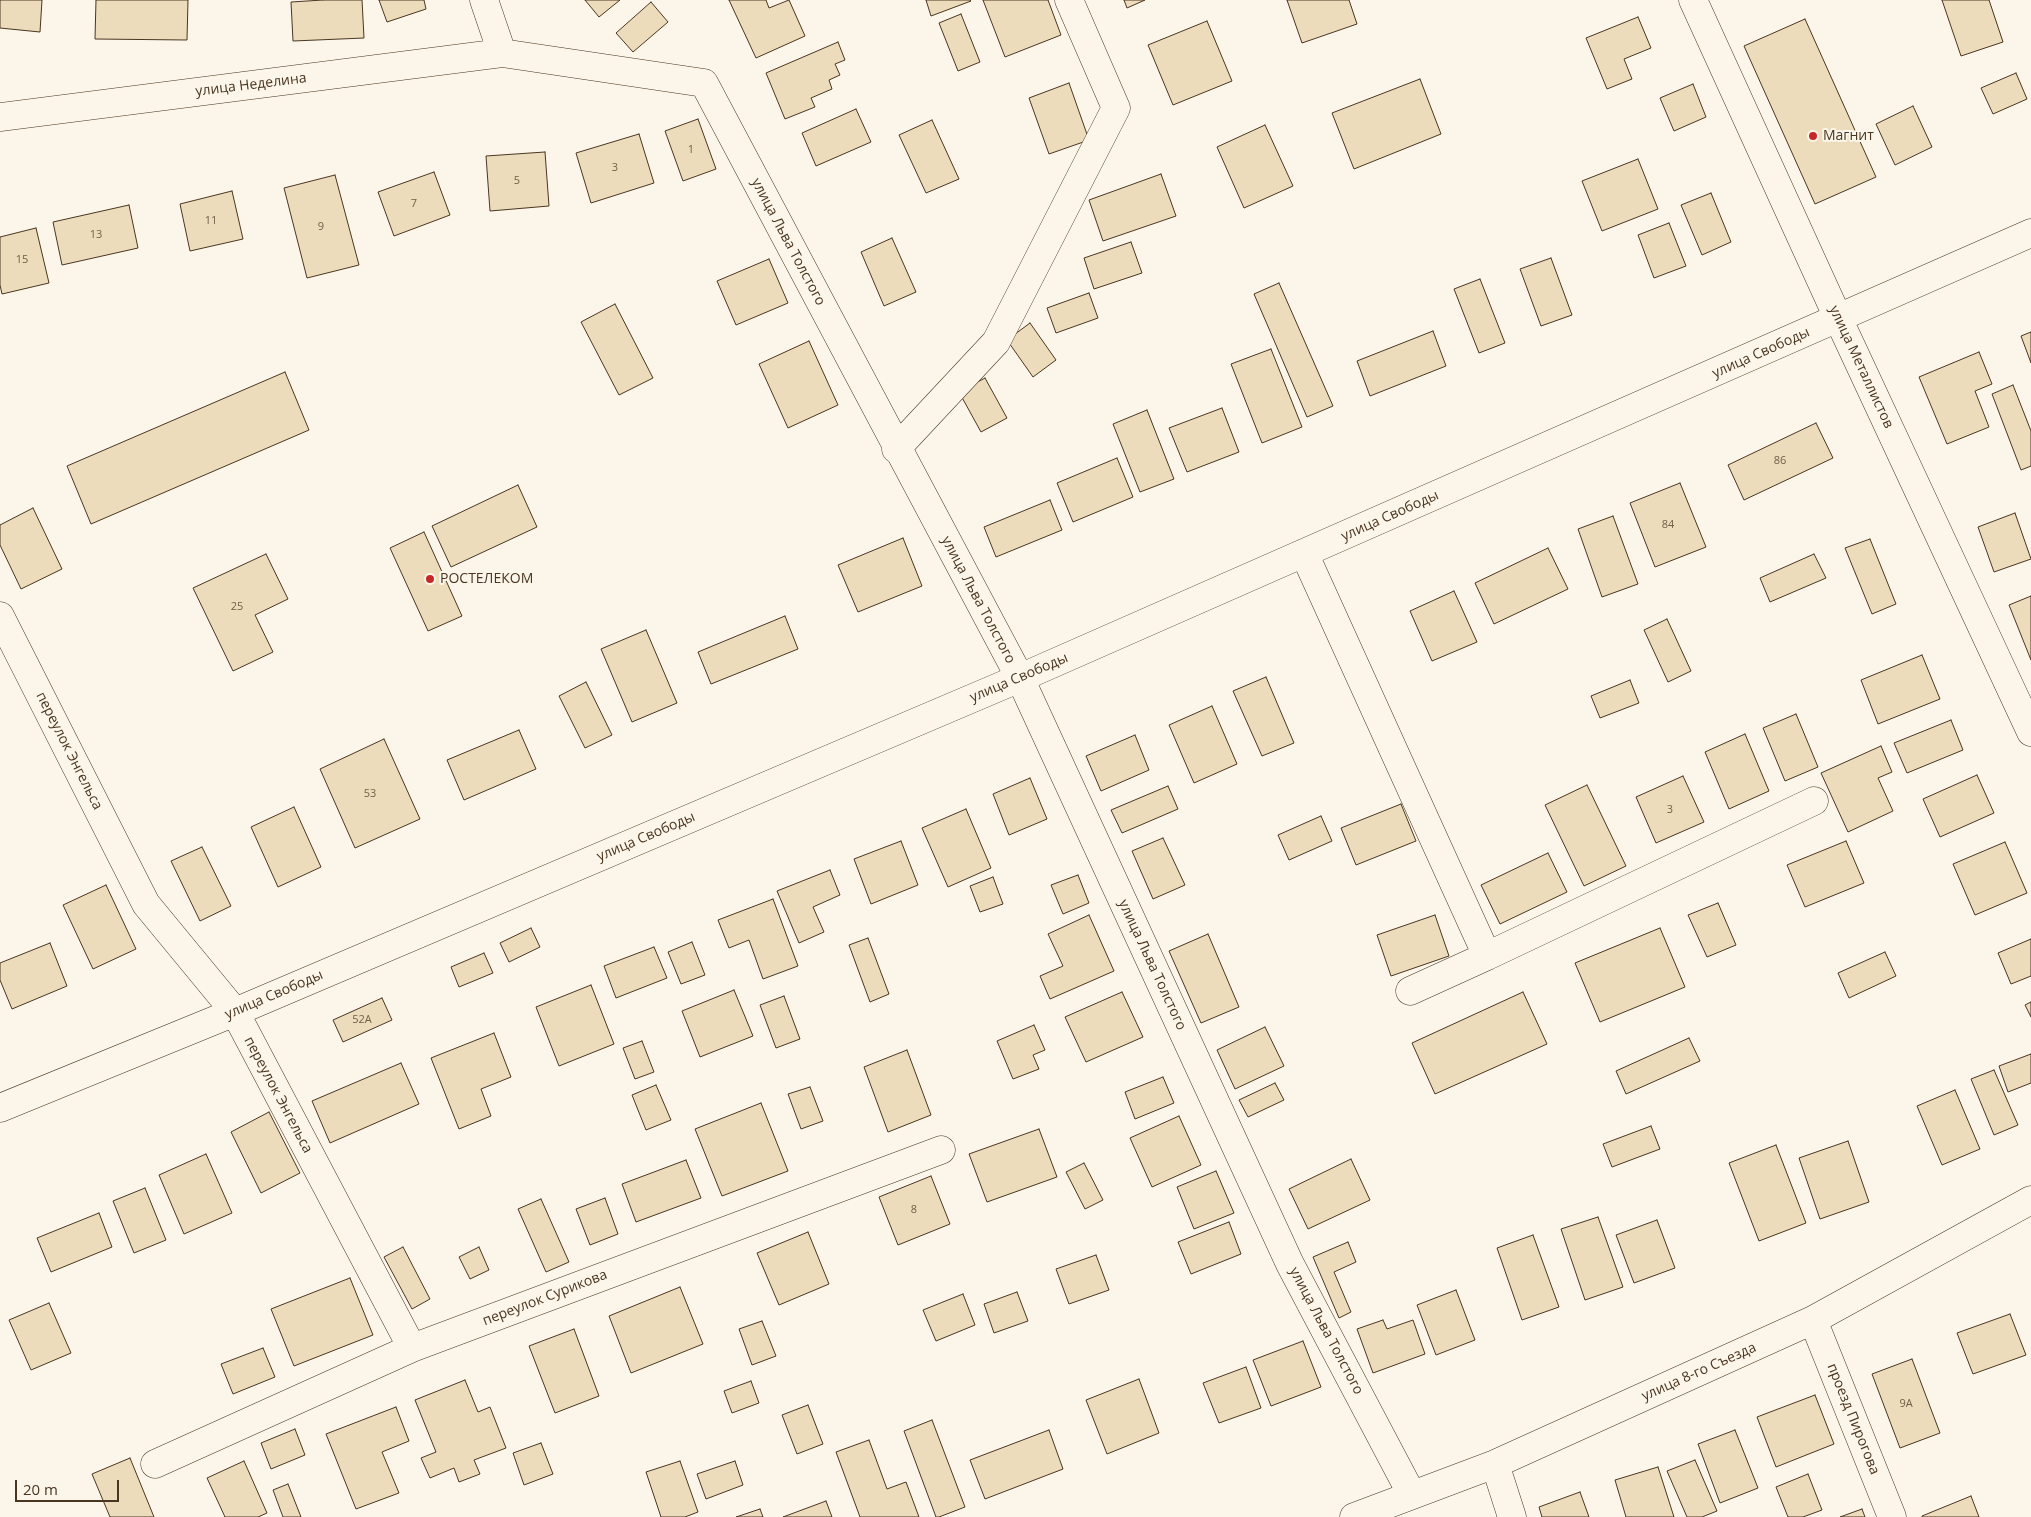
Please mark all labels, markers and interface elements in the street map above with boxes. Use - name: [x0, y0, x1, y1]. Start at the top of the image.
- street label: улица Неделина: [195, 70, 307, 100]
- place label: Магнит: [1823, 128, 1874, 144]
- marker: Магнит: [1807, 130, 1819, 142]
- house number: 1: [688, 143, 694, 157]
- house number: 3: [612, 161, 618, 175]
- house number: 5: [514, 174, 520, 188]
- street label: улица Льва Толстого: [747, 175, 829, 309]
- house number: 7: [411, 197, 417, 211]
- house number: 11: [205, 214, 217, 228]
- house number: 9: [318, 220, 324, 234]
- house number: 13: [90, 228, 102, 242]
- house number: 15: [16, 253, 28, 267]
- street label: улица Металлистов: [1825, 303, 1897, 431]
- street label: улица Свободы: [1710, 324, 1812, 382]
- house number: 86: [1774, 454, 1786, 468]
- street label: улица Свободы: [1339, 487, 1441, 545]
- house number: 84: [1662, 518, 1674, 532]
- street label: улица Льва Толстого: [937, 533, 1019, 667]
- place label: РОСТЕЛЕКОМ: [440, 571, 533, 587]
- marker: РОСТЕЛЕКОМ: [424, 573, 436, 585]
- house number: 25: [231, 600, 243, 614]
- street label: улица Свободы: [967, 650, 1071, 706]
- street label: переулок Энгельса: [32, 689, 106, 813]
- house number: 53: [364, 787, 376, 801]
- house number: 3: [1667, 803, 1673, 817]
- street label: улица Свободы: [594, 809, 698, 865]
- street label: улица Льва Толстого: [1114, 897, 1190, 1033]
- street label: улица Свободы: [222, 967, 326, 1023]
- house number: 52А: [352, 1013, 372, 1027]
- street label: переулок Энгельса: [240, 1034, 316, 1156]
- house number: 8: [911, 1203, 917, 1217]
- street label: улица Льва Толстого: [1285, 1264, 1367, 1398]
- street label: переулок Сурикова: [480, 1266, 610, 1330]
- street label: улица 8-го Съезда: [1639, 1339, 1759, 1405]
- street label: проезд Пирогова: [1823, 1361, 1883, 1477]
- house number: 9А: [1899, 1397, 1913, 1411]
- scale bar: [18, 1470, 121, 1502]
- text: 20 m: [23, 1479, 58, 1499]

